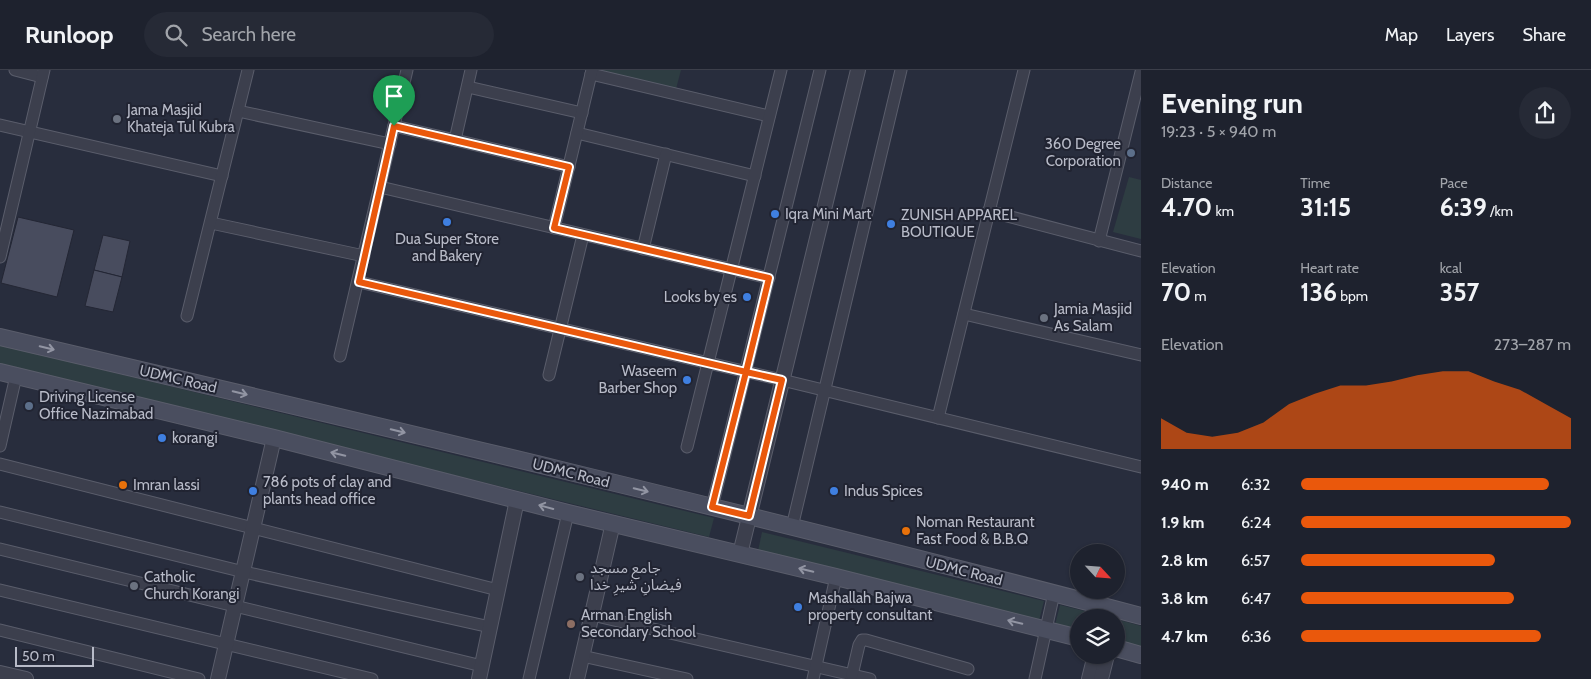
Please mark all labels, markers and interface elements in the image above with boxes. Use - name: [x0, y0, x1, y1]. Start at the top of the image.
- search box: [144, 12, 494, 57]
- text: Runloop: [25, 20, 114, 49]
- icon: search: [162, 21, 190, 49]
- text: Search here: [202, 23, 296, 46]
- text: Map: [1385, 24, 1418, 46]
- text: Layers: [1446, 24, 1495, 46]
- text: Share: [1523, 24, 1566, 46]
- pin: [373, 75, 415, 126]
- icon: arrive: [380, 82, 408, 110]
- text: Evening run: [1161, 86, 1303, 120]
- button: share: [1519, 87, 1571, 139]
- place label: Jama Masjid Khateja Tul Kubra: [126, 101, 236, 136]
- marker: Jama Masjid Khateja Tul Kubra: [111, 113, 123, 125]
- text: 19:23 · 5 × 940 m: [1161, 122, 1276, 141]
- place label: 360 Degree Corporation: [1045, 135, 1121, 170]
- marker: 360 Degree Corporation: [1125, 147, 1137, 159]
- text: Distance: [1161, 174, 1213, 192]
- text: Time: [1300, 174, 1330, 192]
- text: Pace: [1440, 174, 1468, 192]
- text: 4.70: [1161, 192, 1212, 222]
- text: 31:15: [1300, 192, 1351, 222]
- text: 6:39: [1440, 192, 1487, 222]
- text: km: [1212, 202, 1234, 220]
- text: /km: [1487, 202, 1513, 220]
- place label: Iqra Mini Mart: [785, 205, 871, 223]
- place label: ZUNISH APPAREL BOUTIQUE: [901, 206, 1018, 241]
- marker: Iqra Mini Mart: [769, 208, 781, 220]
- marker: Dua Super Store and Bakery: [441, 216, 453, 228]
- marker: ZUNISH APPAREL BOUTIQUE: [885, 218, 897, 230]
- place label: Dua Super Store and Bakery: [395, 230, 499, 265]
- text: Elevation: [1161, 259, 1216, 277]
- text: Heart rate: [1300, 259, 1359, 277]
- text: kcal: [1440, 259, 1462, 277]
- text: 70: [1161, 277, 1191, 307]
- text: 136: [1300, 277, 1337, 307]
- text: 357: [1440, 277, 1479, 307]
- text: m: [1191, 287, 1207, 305]
- text: bpm: [1337, 287, 1368, 305]
- place label: Looks by es: [664, 288, 737, 306]
- marker: Looks by es: [741, 291, 753, 303]
- place label: Jamia Masjid As Salam: [1053, 300, 1132, 335]
- marker: Jamia Masjid As Salam: [1038, 312, 1050, 324]
- text: Elevation: [1161, 335, 1224, 354]
- text: 273–287 m: [1494, 335, 1571, 354]
- one-way arrow: [39, 344, 55, 353]
- street label: UDMC Road: [138, 361, 218, 397]
- place label: Waseem Barber Shop: [599, 362, 677, 397]
- marker: Waseem Barber Shop: [681, 374, 693, 386]
- place label: Driving License Office Nazimabad: [39, 388, 153, 423]
- one-way arrow: [231, 389, 247, 398]
- marker: Driving License Office Nazimabad: [23, 400, 35, 412]
- one-way arrow: [389, 427, 405, 436]
- place label: korangi: [172, 429, 218, 447]
- marker: korangi: [156, 432, 168, 444]
- one-way arrow: [330, 449, 346, 459]
- street label: UDMC Road: [531, 455, 611, 491]
- place label: 786 pots of clay and plants head office: [263, 473, 391, 508]
- text: 940 m: [1161, 475, 1209, 494]
- text: 6:32: [1241, 475, 1270, 494]
- place label: Imran lassi: [133, 476, 200, 494]
- marker: Imran lassi: [117, 479, 129, 491]
- place label: Indus Spices: [844, 482, 923, 500]
- marker: 786 pots of clay and plants head office: [247, 485, 259, 497]
- marker: Indus Spices: [828, 485, 840, 497]
- one-way arrow: [632, 486, 648, 495]
- one-way arrow: [538, 502, 554, 511]
- place label: Noman Restaurant Fast Food & B.B.Q: [916, 513, 1035, 548]
- text: 1.9 km: [1161, 513, 1204, 532]
- text: 6:24: [1241, 513, 1271, 532]
- marker: Noman Restaurant Fast Food & B.B.Q: [900, 525, 912, 537]
- north arrow: [1070, 544, 1125, 599]
- map controls: [1070, 544, 1125, 664]
- text: 2.8 km: [1161, 551, 1208, 570]
- text: 6:57: [1241, 551, 1270, 570]
- street label: UDMC Road: [924, 553, 1004, 589]
- place label: جامع مسجد فیضانِ شیرِ خدا: [590, 559, 682, 596]
- one-way arrow: [798, 565, 814, 574]
- place label: Catholic Church Korangi: [144, 568, 239, 603]
- marker: جامع مسجد فیضانِ شیرِ خدا: [574, 571, 586, 583]
- marker: Catholic Church Korangi: [128, 580, 140, 592]
- place label: Mashallah Bajwa property consultant: [808, 589, 932, 624]
- text: 3.8 km: [1161, 589, 1208, 608]
- text: 6:47: [1241, 589, 1271, 608]
- marker: Mashallah Bajwa property consultant: [792, 601, 804, 613]
- place label: Arman English Secondary School: [581, 606, 696, 641]
- button: layers: [1070, 609, 1125, 664]
- one-way arrow: [1007, 617, 1023, 626]
- marker: Arman English Secondary School: [565, 618, 577, 630]
- text: 4.7 km: [1161, 627, 1208, 646]
- text: 6:36: [1241, 627, 1271, 646]
- scale bar: [15, 644, 94, 667]
- text: 50 m: [22, 647, 55, 665]

